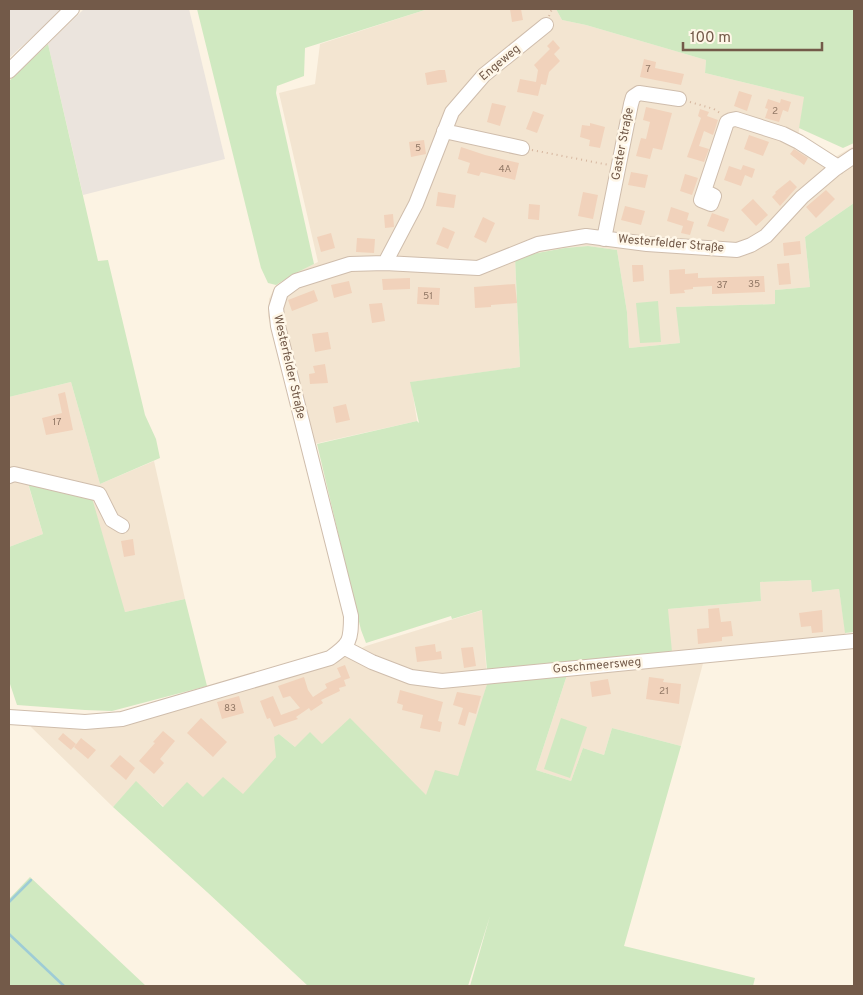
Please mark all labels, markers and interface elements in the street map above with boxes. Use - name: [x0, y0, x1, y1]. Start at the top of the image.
- scale bar: [683, 20, 822, 52]
- text: 100 m: [690, 29, 731, 48]
- street label: Engeweg: [476, 41, 524, 85]
- house number: 7: [645, 63, 651, 76]
- house number: 2: [772, 105, 778, 118]
- street label: Gaster Straße: [608, 106, 638, 182]
- house number: 5: [415, 142, 421, 155]
- house number: 4A: [499, 163, 512, 176]
- street label: Westerfelder Straße: [617, 231, 725, 257]
- house number: 35: [748, 278, 760, 291]
- house number: 37: [716, 279, 728, 292]
- house number: 51: [423, 290, 433, 303]
- street label: Westerfelder Straße: [269, 313, 309, 421]
- house number: 17: [53, 416, 61, 429]
- street label: Goschmeersweg: [552, 654, 642, 678]
- house number: 21: [659, 685, 669, 698]
- house number: 83: [224, 702, 236, 715]

